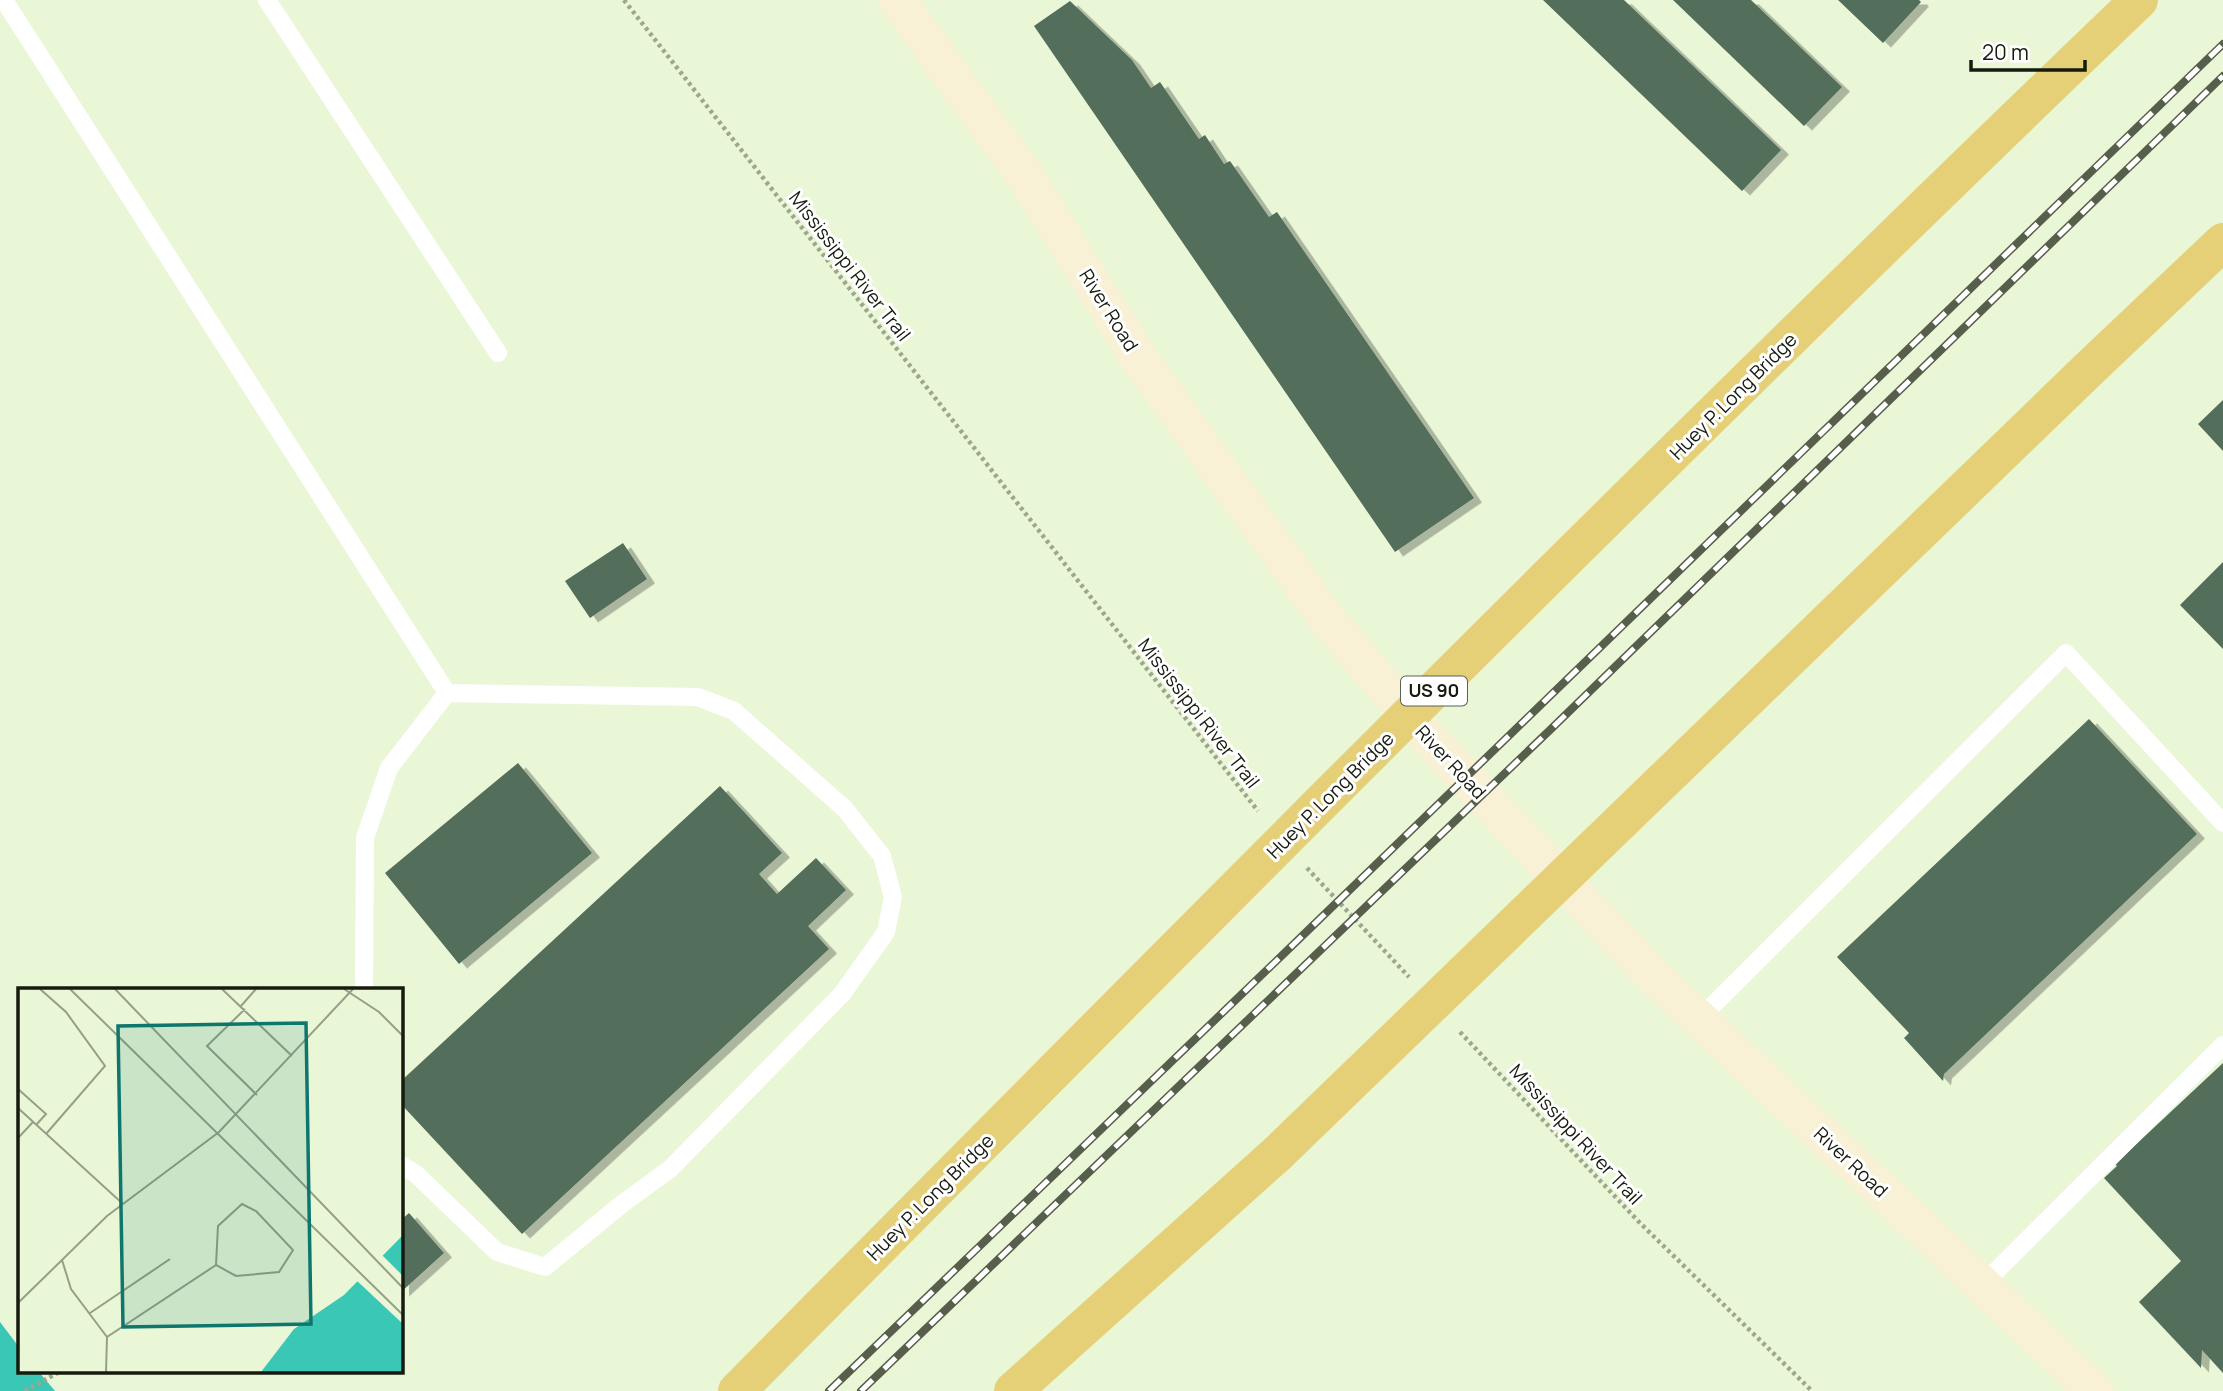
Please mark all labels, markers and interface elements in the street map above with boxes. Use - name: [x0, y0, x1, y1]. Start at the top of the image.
- scale bar: [1971, 28, 2085, 72]
- text: 20 m: [1982, 38, 2029, 66]
- street label: Mississippi River Trail: [783, 186, 917, 346]
- street label: River Road: [1073, 264, 1145, 356]
- street label: Huey P. Long Bridge: [1664, 327, 1802, 465]
- street label: Mississippi River Trail: [1132, 633, 1266, 793]
- road number: US 90: [1401, 676, 1467, 706]
- street label: River Road: [1410, 719, 1492, 805]
- street label: Huey P. Long Bridge: [1261, 726, 1399, 864]
- inset map: [18, 988, 402, 1374]
- street label: Mississippi River Trail: [1504, 1058, 1648, 1210]
- street label: River Road: [1808, 1121, 1894, 1203]
- street label: Huey P. Long Bridge: [861, 1128, 999, 1266]

